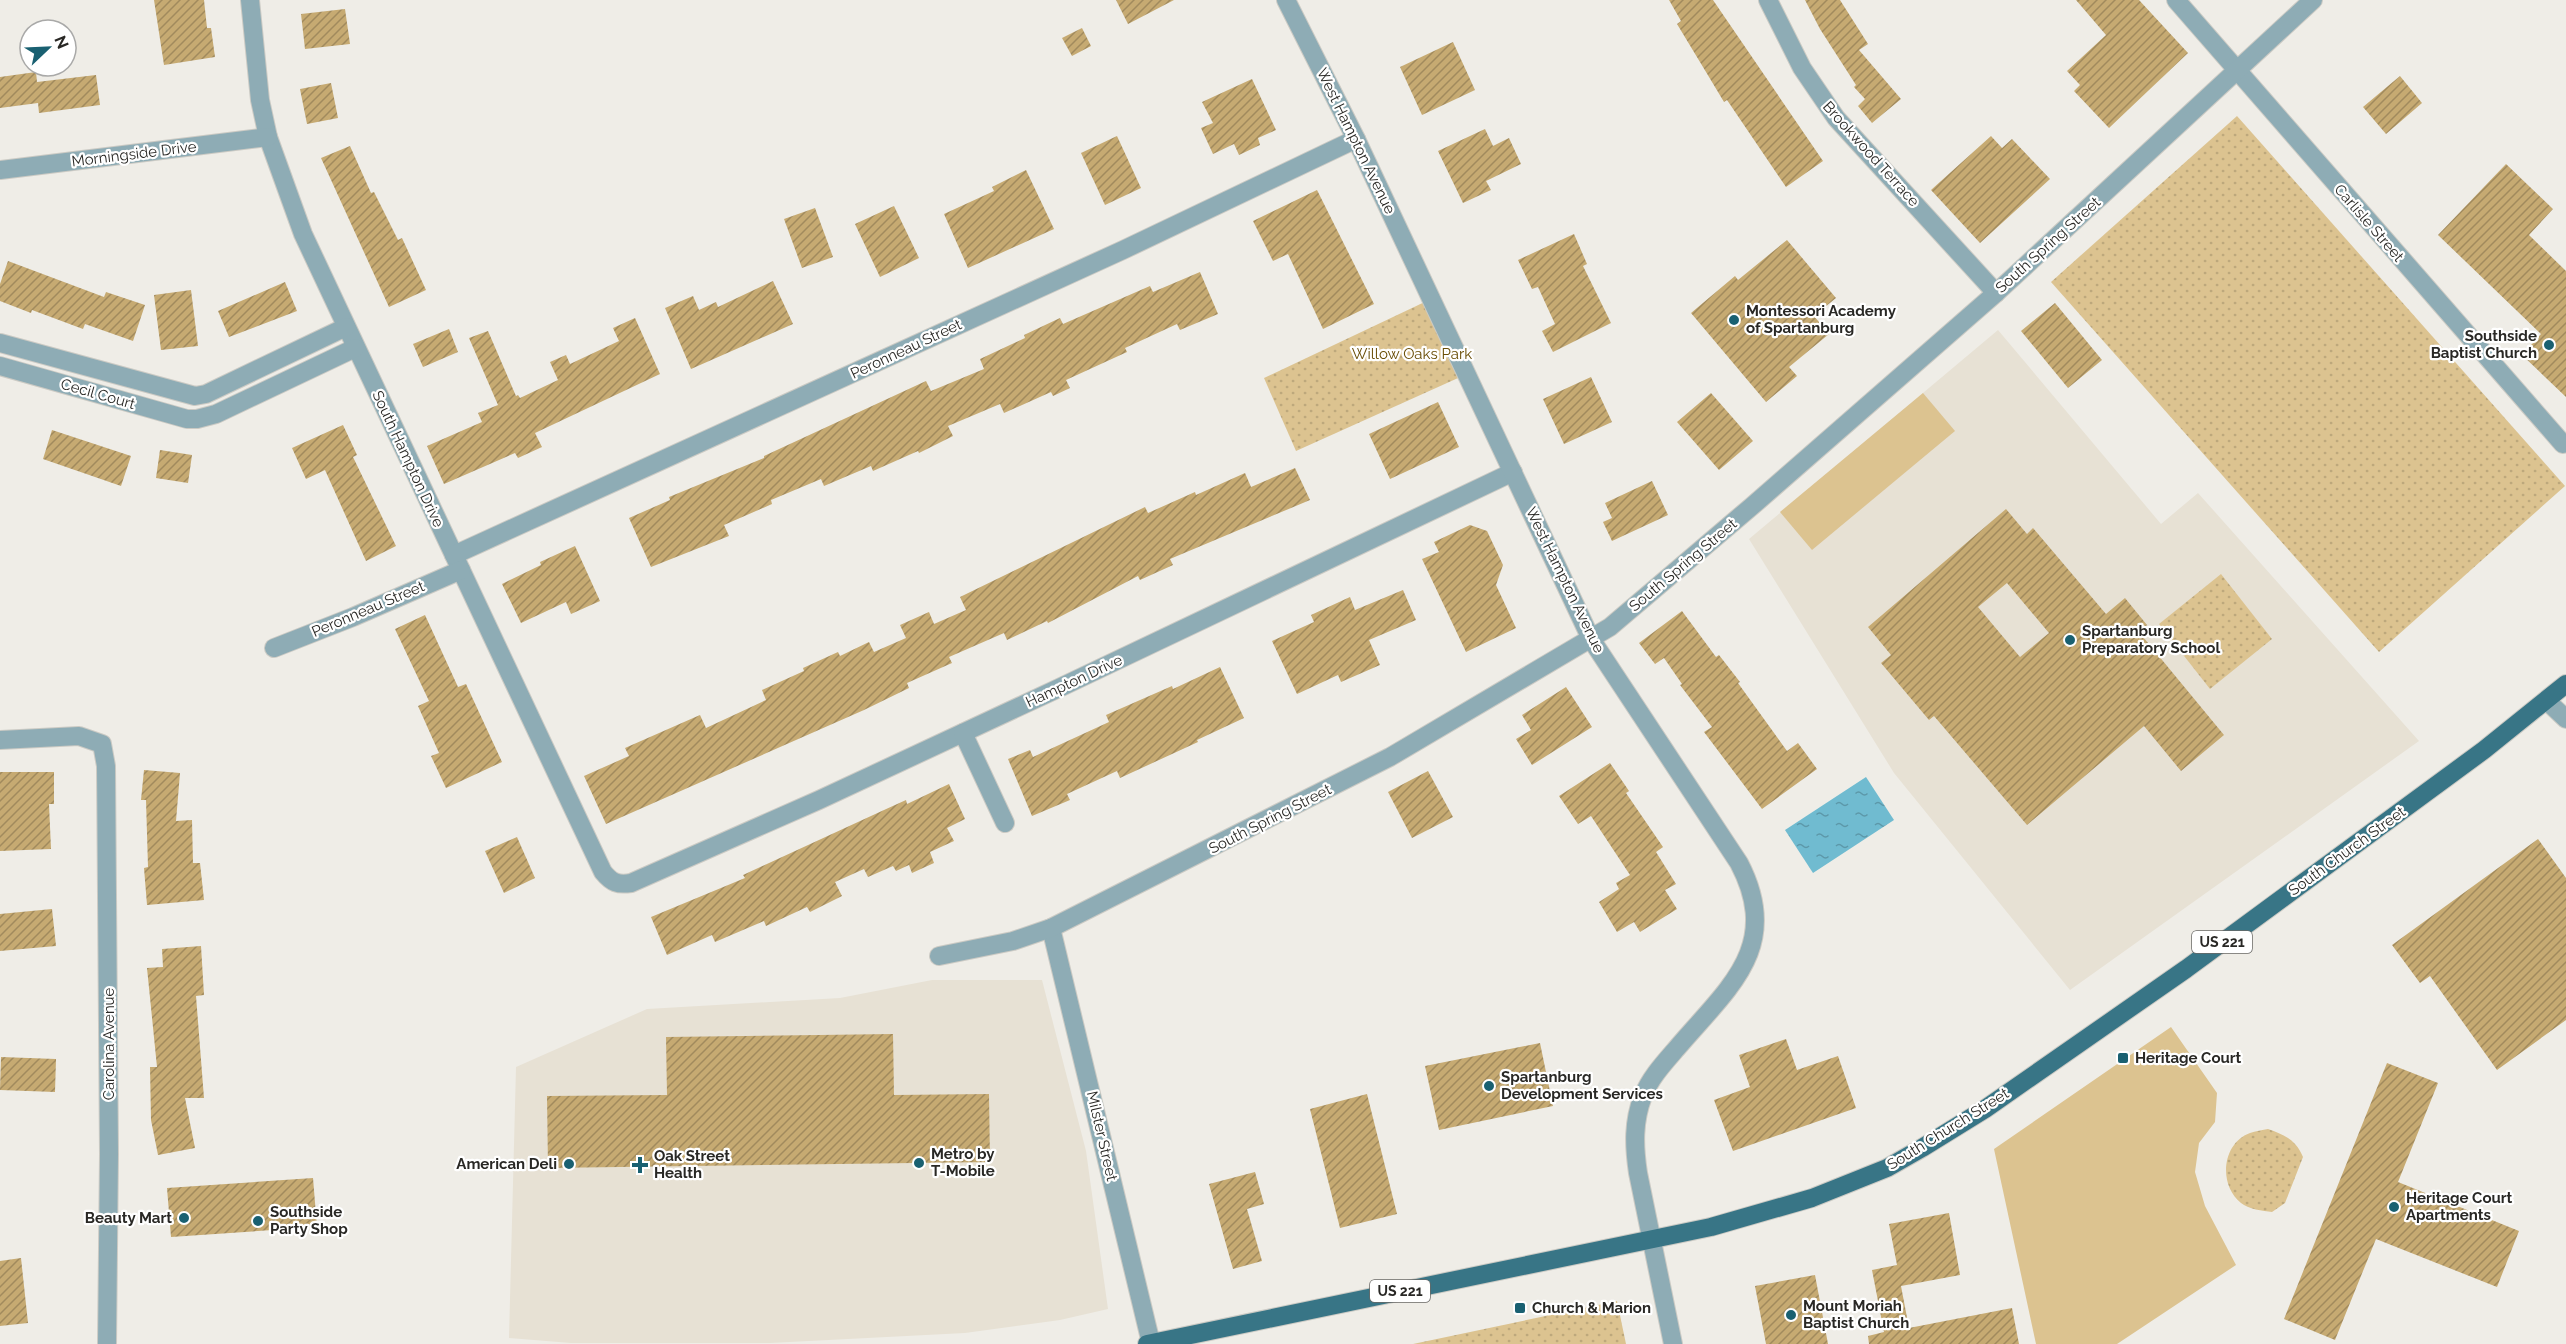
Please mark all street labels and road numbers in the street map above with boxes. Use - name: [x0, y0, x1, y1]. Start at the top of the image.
- street label: West Hampton Avenue: [1313, 65, 1399, 217]
- street label: Brookwood Terrace: [1819, 98, 1923, 210]
- street label: Morningside Drive: [71, 137, 198, 171]
- street label: Carlisle Street: [2331, 181, 2407, 265]
- street label: South Spring Street: [1992, 193, 2104, 297]
- street label: Peronneau Street: [847, 315, 965, 383]
- street label: Cecil Court: [59, 375, 137, 413]
- street label: South Hampton Drive: [368, 388, 448, 530]
- street label: West Hampton Avenue: [1522, 504, 1608, 656]
- street label: South Spring Street: [1626, 515, 1740, 615]
- street label: Peronneau Street: [309, 577, 427, 641]
- street label: Hampton Drive: [1023, 651, 1125, 711]
- street label: South Spring Street: [1206, 780, 1334, 858]
- street label: South Church Street: [2285, 803, 2409, 899]
- road number: US 221: [2192, 931, 2252, 953]
- street label: Carolina Avenue: [100, 987, 118, 1100]
- street label: South Church Street: [1884, 1084, 2012, 1174]
- street label: Milster Street: [1083, 1089, 1121, 1183]
- road number: US 221: [1370, 1280, 1430, 1302]

